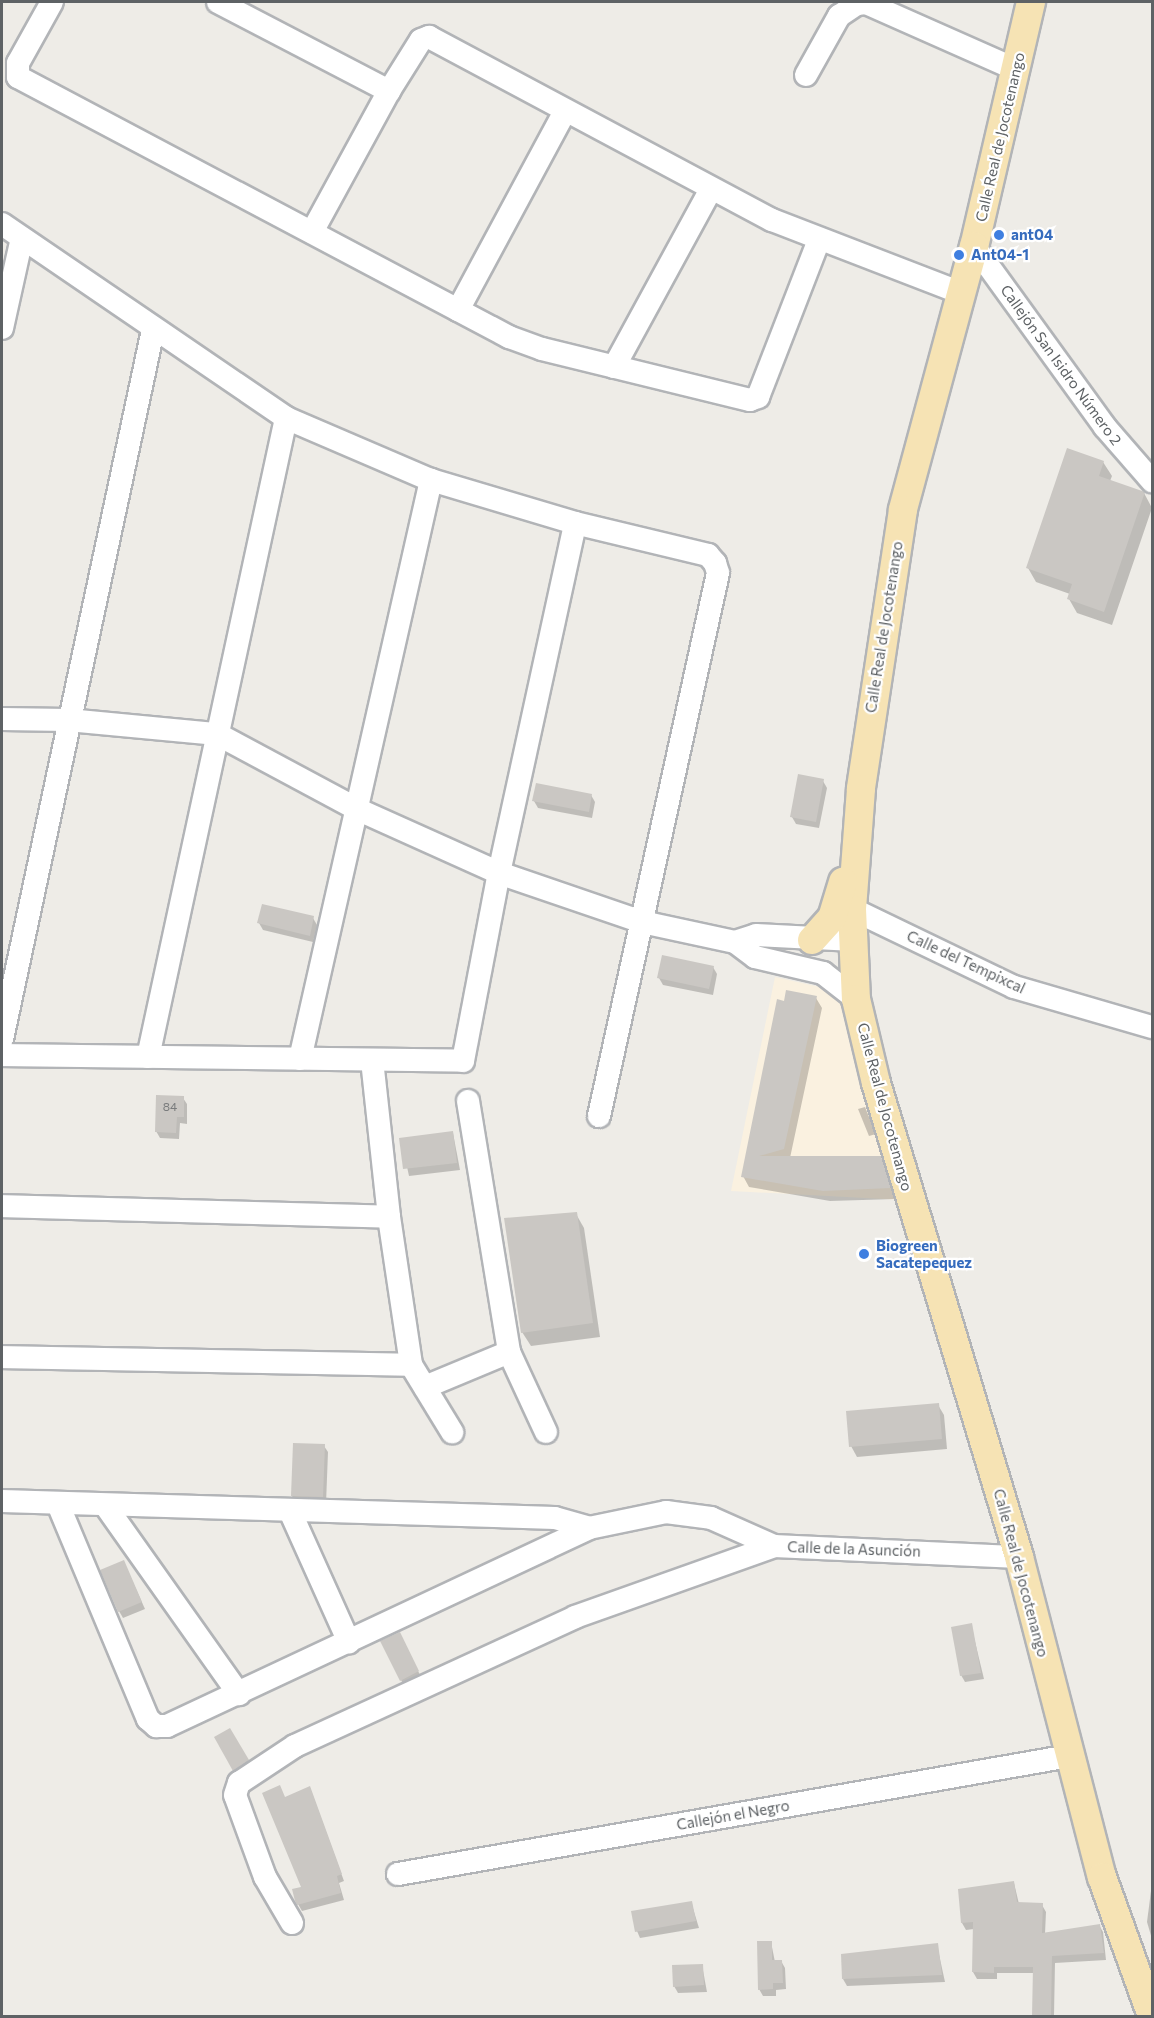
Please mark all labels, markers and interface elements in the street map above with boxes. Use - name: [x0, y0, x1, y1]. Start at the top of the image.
- street label: Calle Real de Jocotenango: [972, 50, 1028, 224]
- place label: ant04: [1011, 226, 1053, 244]
- marker: ant04: [992, 228, 1006, 242]
- place label: Ant04-1: [971, 246, 1029, 264]
- marker: Ant04-1: [952, 248, 966, 262]
- street label: Callejón San Isidro Número 2: [997, 281, 1125, 449]
- street label: Calle Real de Jocotenango: [862, 540, 906, 714]
- street label: Calle del Tempixcal: [904, 927, 1028, 997]
- street label: Calle Real de Jocotenango: [854, 1021, 916, 1193]
- house number: 84: [163, 1100, 177, 1114]
- place label: Biogreen Sacatepequez: [876, 1236, 972, 1271]
- marker: Biogreen Sacatepequez: [857, 1247, 871, 1261]
- street label: Calle Real de Jocotenango: [990, 1487, 1052, 1659]
- street label: Calle de la Asunción: [787, 1538, 921, 1560]
- street label: Callejón el Negro: [675, 1796, 791, 1834]

